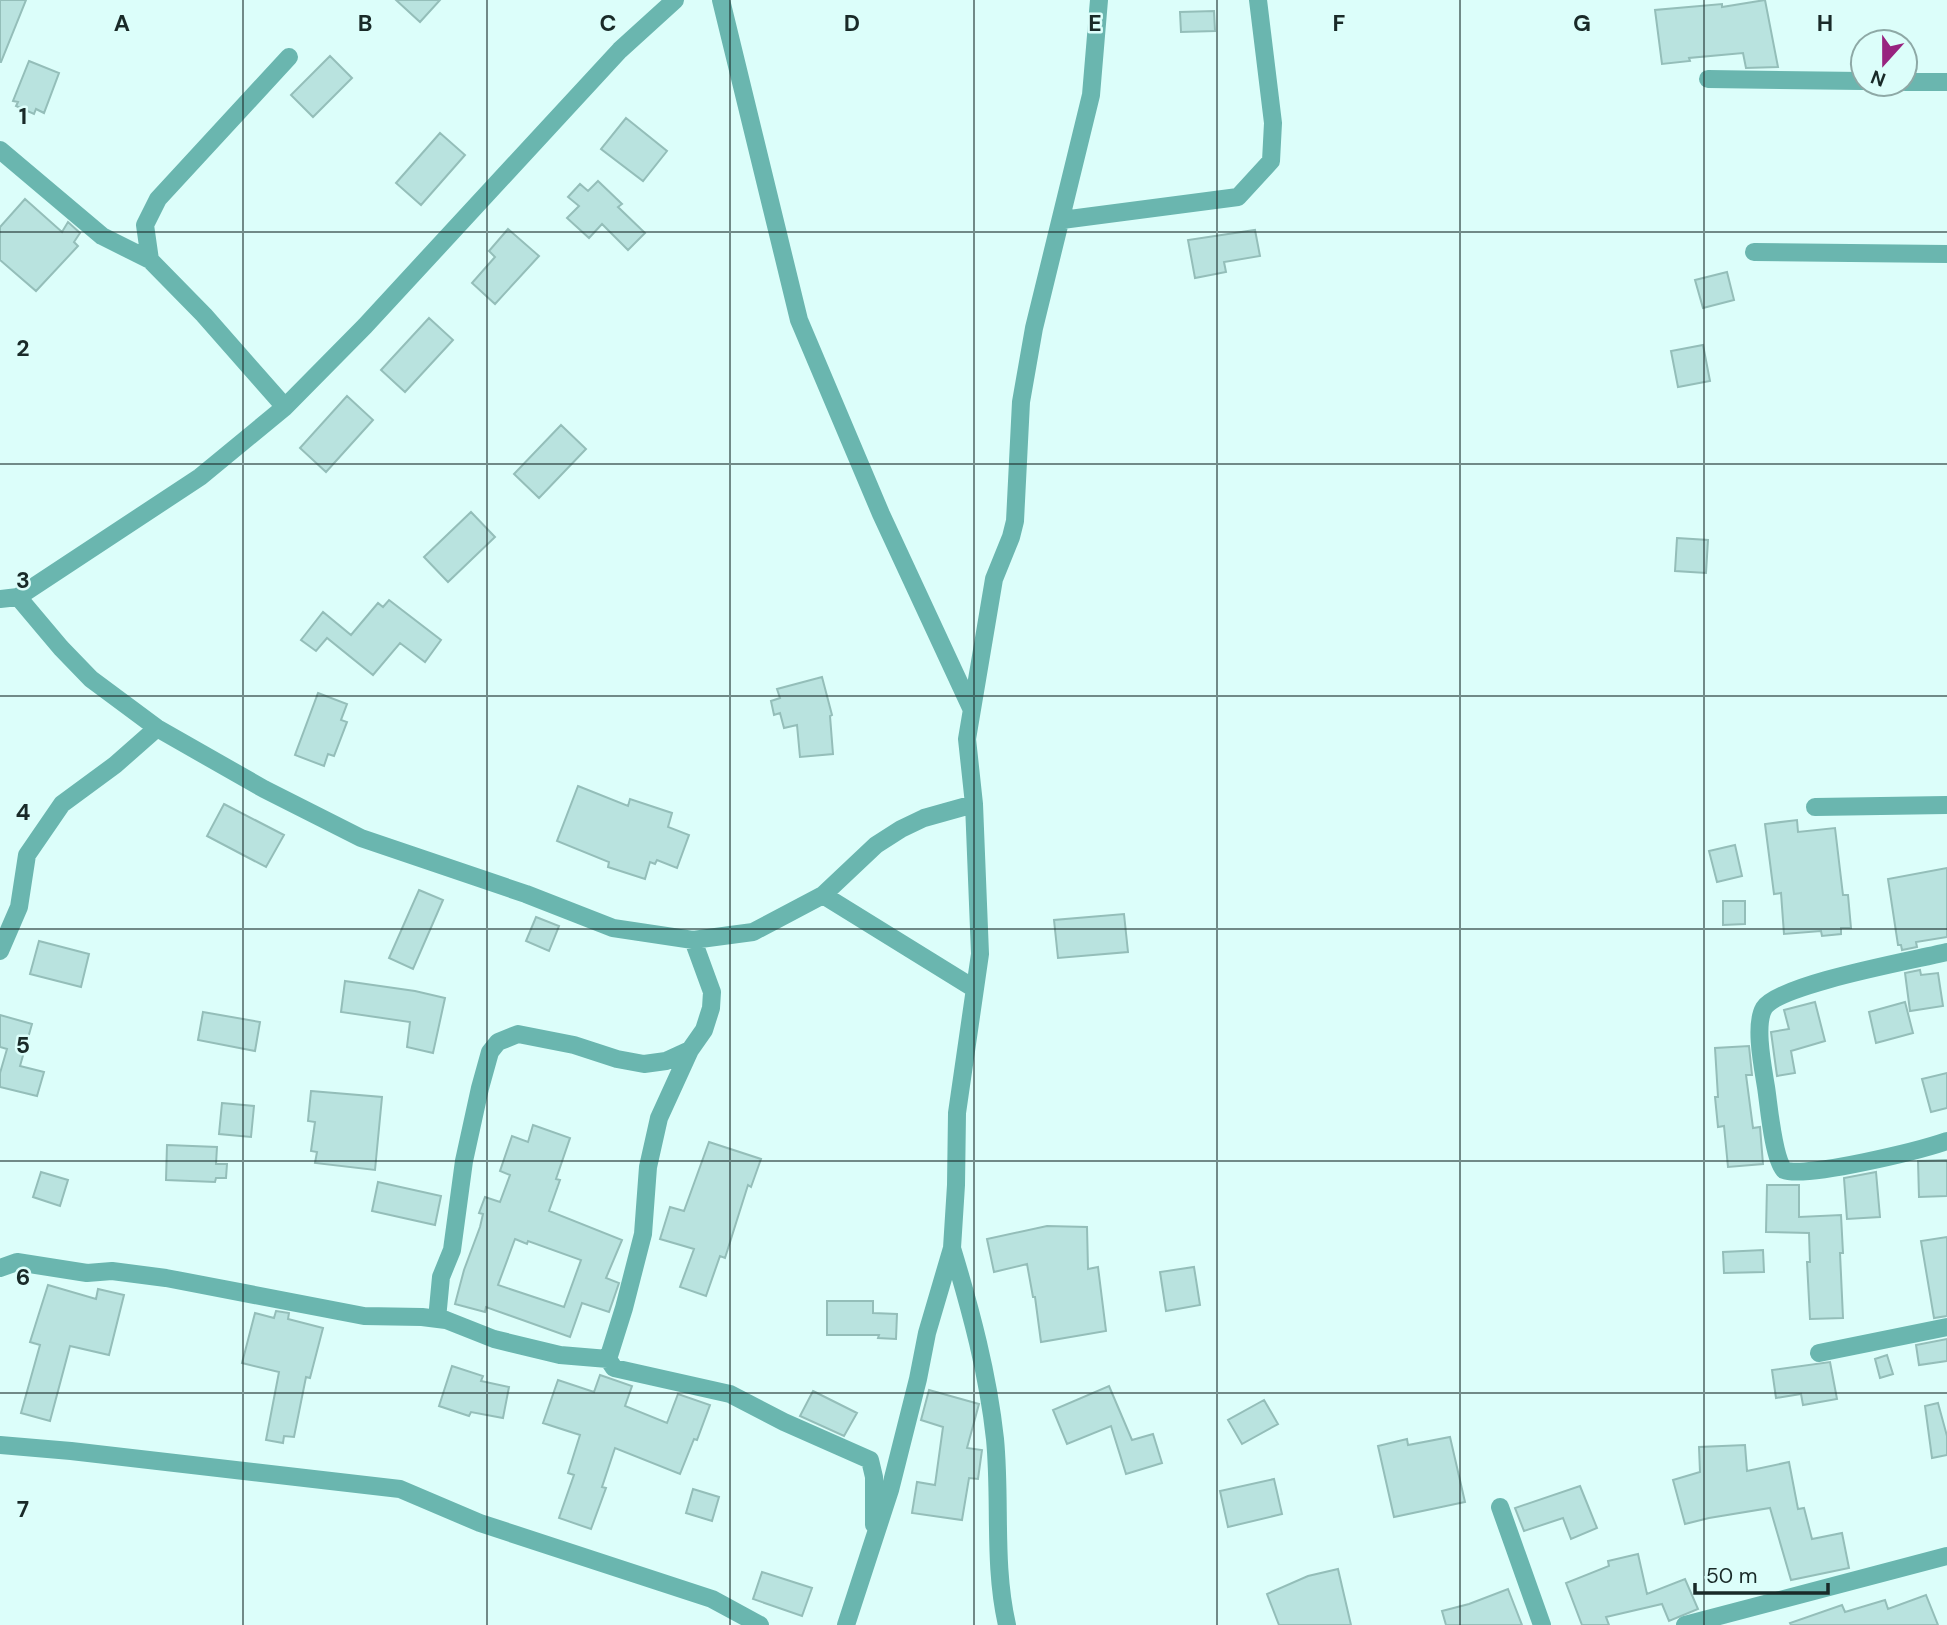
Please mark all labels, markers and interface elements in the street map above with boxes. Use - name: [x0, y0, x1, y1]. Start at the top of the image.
- text: A: [114, 8, 130, 38]
- text: B: [358, 8, 372, 38]
- text: C: [600, 8, 616, 38]
- text: D: [844, 8, 860, 38]
- text: E: [1088, 8, 1102, 38]
- text: F: [1333, 8, 1346, 38]
- text: G: [1573, 8, 1591, 38]
- text: H: [1817, 8, 1833, 38]
- north arrow: [1849, 28, 1919, 98]
- text: N: [1867, 64, 1889, 93]
- text: 1: [19, 101, 27, 131]
- text: 2: [16, 333, 30, 363]
- text: 3: [16, 565, 30, 595]
- text: 4: [16, 797, 31, 827]
- text: 5: [16, 1030, 30, 1060]
- text: 6: [16, 1262, 30, 1292]
- text: 7: [17, 1494, 29, 1524]
- scale bar: [1695, 1552, 1828, 1596]
- text: 50 m: [1706, 1562, 1757, 1590]

